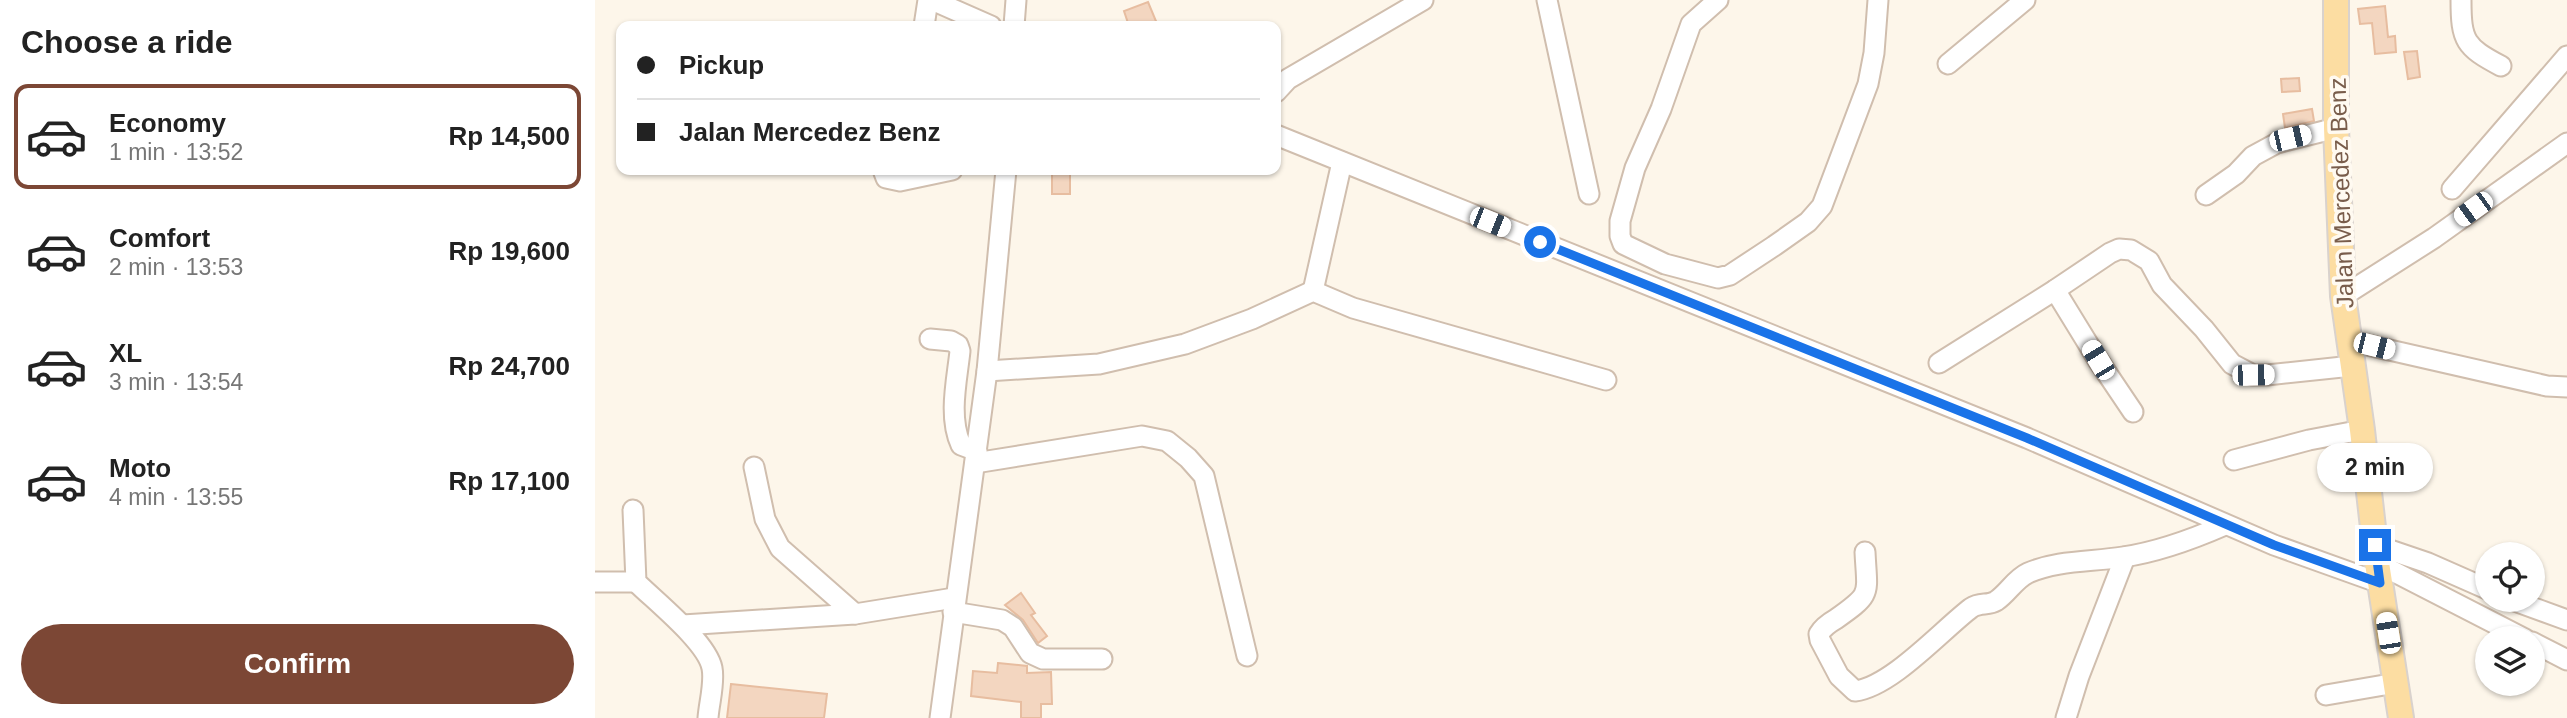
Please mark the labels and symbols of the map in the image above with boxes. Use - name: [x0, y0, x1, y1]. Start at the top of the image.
- street label: Jalan Mercedez Benz: [2323, 77, 2359, 309]
- car: [2268, 123, 2313, 153]
- car: [2450, 188, 2497, 230]
- car: [1467, 204, 1514, 240]
- route start: [1524, 226, 1556, 258]
- car: [2352, 331, 2397, 361]
- car: [2079, 337, 2118, 383]
- car: [2232, 364, 2275, 386]
- callout: 2 min: [2317, 444, 2433, 492]
- route end: [2359, 529, 2391, 561]
- car: [2375, 611, 2402, 655]

